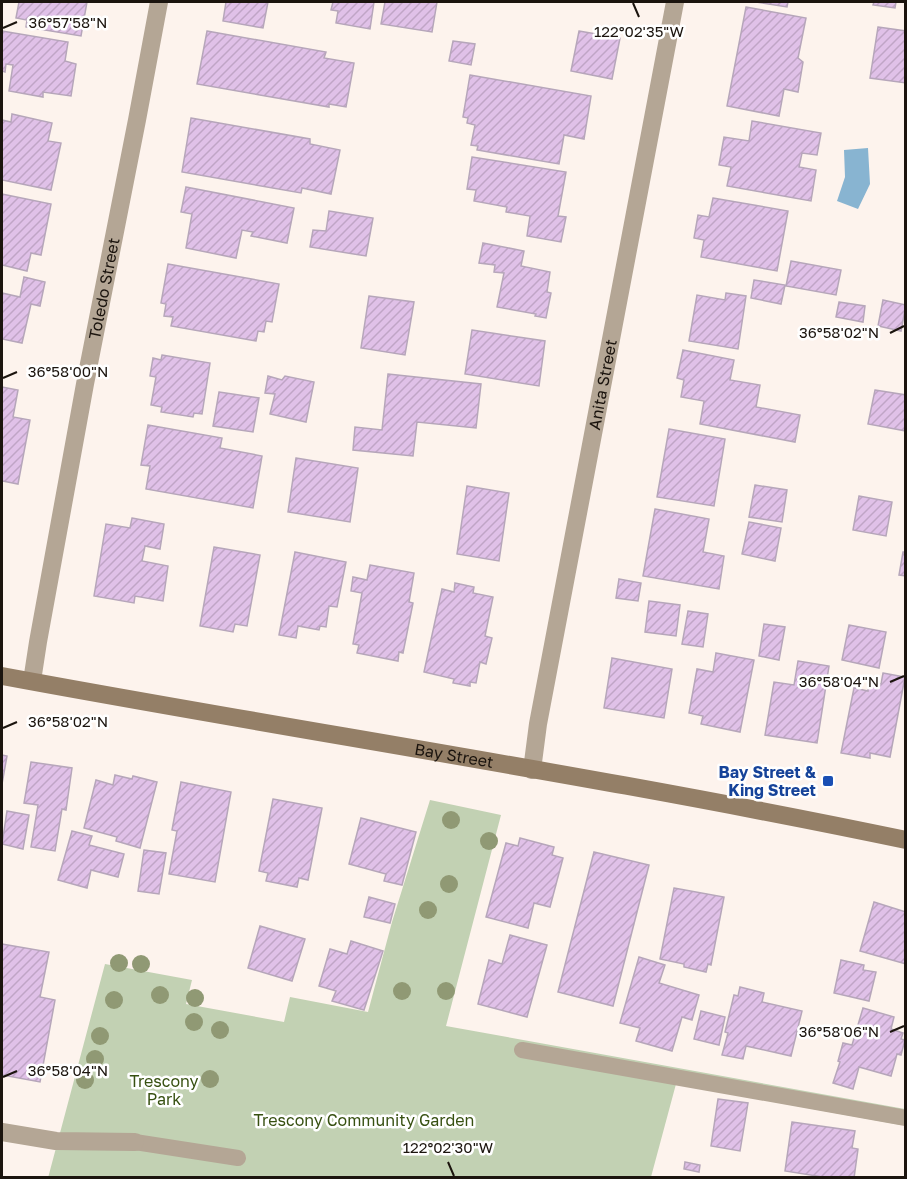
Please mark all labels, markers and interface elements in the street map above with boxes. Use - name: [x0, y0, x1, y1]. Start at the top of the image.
- text: 36°57'58"N: [29, 13, 107, 31]
- text: 122°02'35"W: [594, 22, 684, 40]
- street label: Toledo Street: [84, 236, 124, 341]
- text: 36°58'02"N: [799, 323, 879, 341]
- street label: Anita Street: [584, 338, 621, 431]
- text: 36°58'00"N: [28, 362, 108, 380]
- text: 36°58'04"N: [799, 672, 879, 690]
- text: 36°58'02"N: [28, 712, 108, 730]
- street label: Bay Street: [413, 739, 495, 772]
- place label: Bay Street & King Street: [719, 762, 817, 800]
- marker: Bay Street & King Street: [821, 774, 835, 788]
- text: 36°58'06"N: [799, 1022, 879, 1040]
- text: 36°58'04"N: [28, 1061, 108, 1079]
- park label: Trescony Park: [129, 1071, 199, 1109]
- park label: Trescony Community Garden: [254, 1110, 474, 1130]
- text: 122°02'30"W: [403, 1138, 493, 1156]

